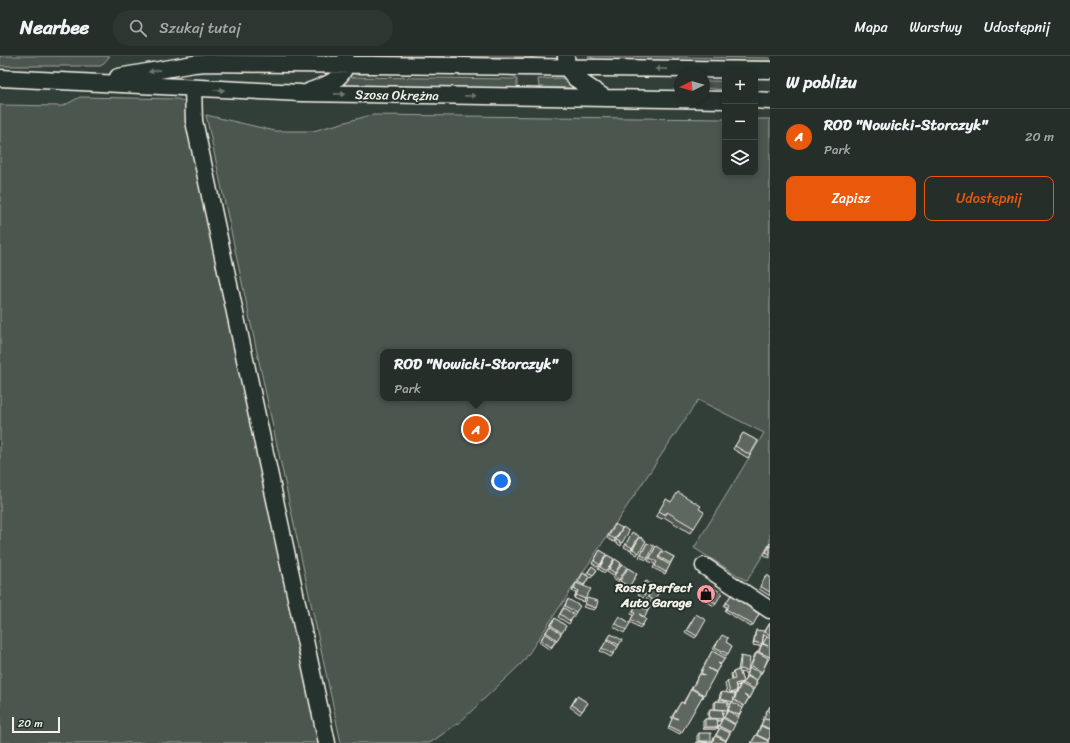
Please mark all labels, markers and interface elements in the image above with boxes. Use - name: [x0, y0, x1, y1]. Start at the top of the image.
- search box: [113, 10, 393, 46]
- text: Nearbee: [20, 11, 89, 44]
- text: Szukaj tutaj: [159, 15, 241, 41]
- text: Mapa: [855, 15, 887, 40]
- text: Warstwy: [909, 15, 962, 40]
- text: Udostępnij: [984, 15, 1050, 40]
- icon: search: [127, 17, 149, 39]
- one-way arrow: [655, 65, 667, 72]
- text: W pobliżu: [786, 67, 857, 97]
- one-way arrow: [148, 68, 160, 74]
- north arrow: [674, 68, 710, 104]
- map controls: [722, 68, 758, 176]
- button: +: [722, 68, 758, 104]
- street label: Szosa Okrężna: [355, 83, 440, 107]
- one-way arrow: [213, 87, 225, 94]
- one-way arrow: [334, 91, 347, 97]
- one-way arrow: [464, 93, 477, 99]
- button: −: [722, 104, 758, 140]
- text: ROD "Nowicki-Storczyk": [824, 112, 987, 138]
- text: A: [795, 125, 803, 148]
- text: 20 m: [1025, 125, 1054, 148]
- text: Park: [824, 138, 851, 161]
- button: layers: [722, 140, 758, 176]
- button: Zapisz: [786, 176, 916, 221]
- button: Udostępnij: [924, 176, 1054, 221]
- popup: [380, 349, 572, 401]
- text: ROD "Nowicki-Storczyk": [394, 351, 558, 377]
- text: Park: [394, 377, 421, 400]
- pin: A: [463, 414, 489, 444]
- your location: [491, 471, 511, 491]
- place label: Rossi Perfect Auto Garage: [614, 576, 693, 614]
- shop icon: Rossi Perfect Auto Garage: [695, 583, 717, 605]
- text: 20 m: [18, 714, 43, 733]
- scale bar: [12, 715, 60, 734]

